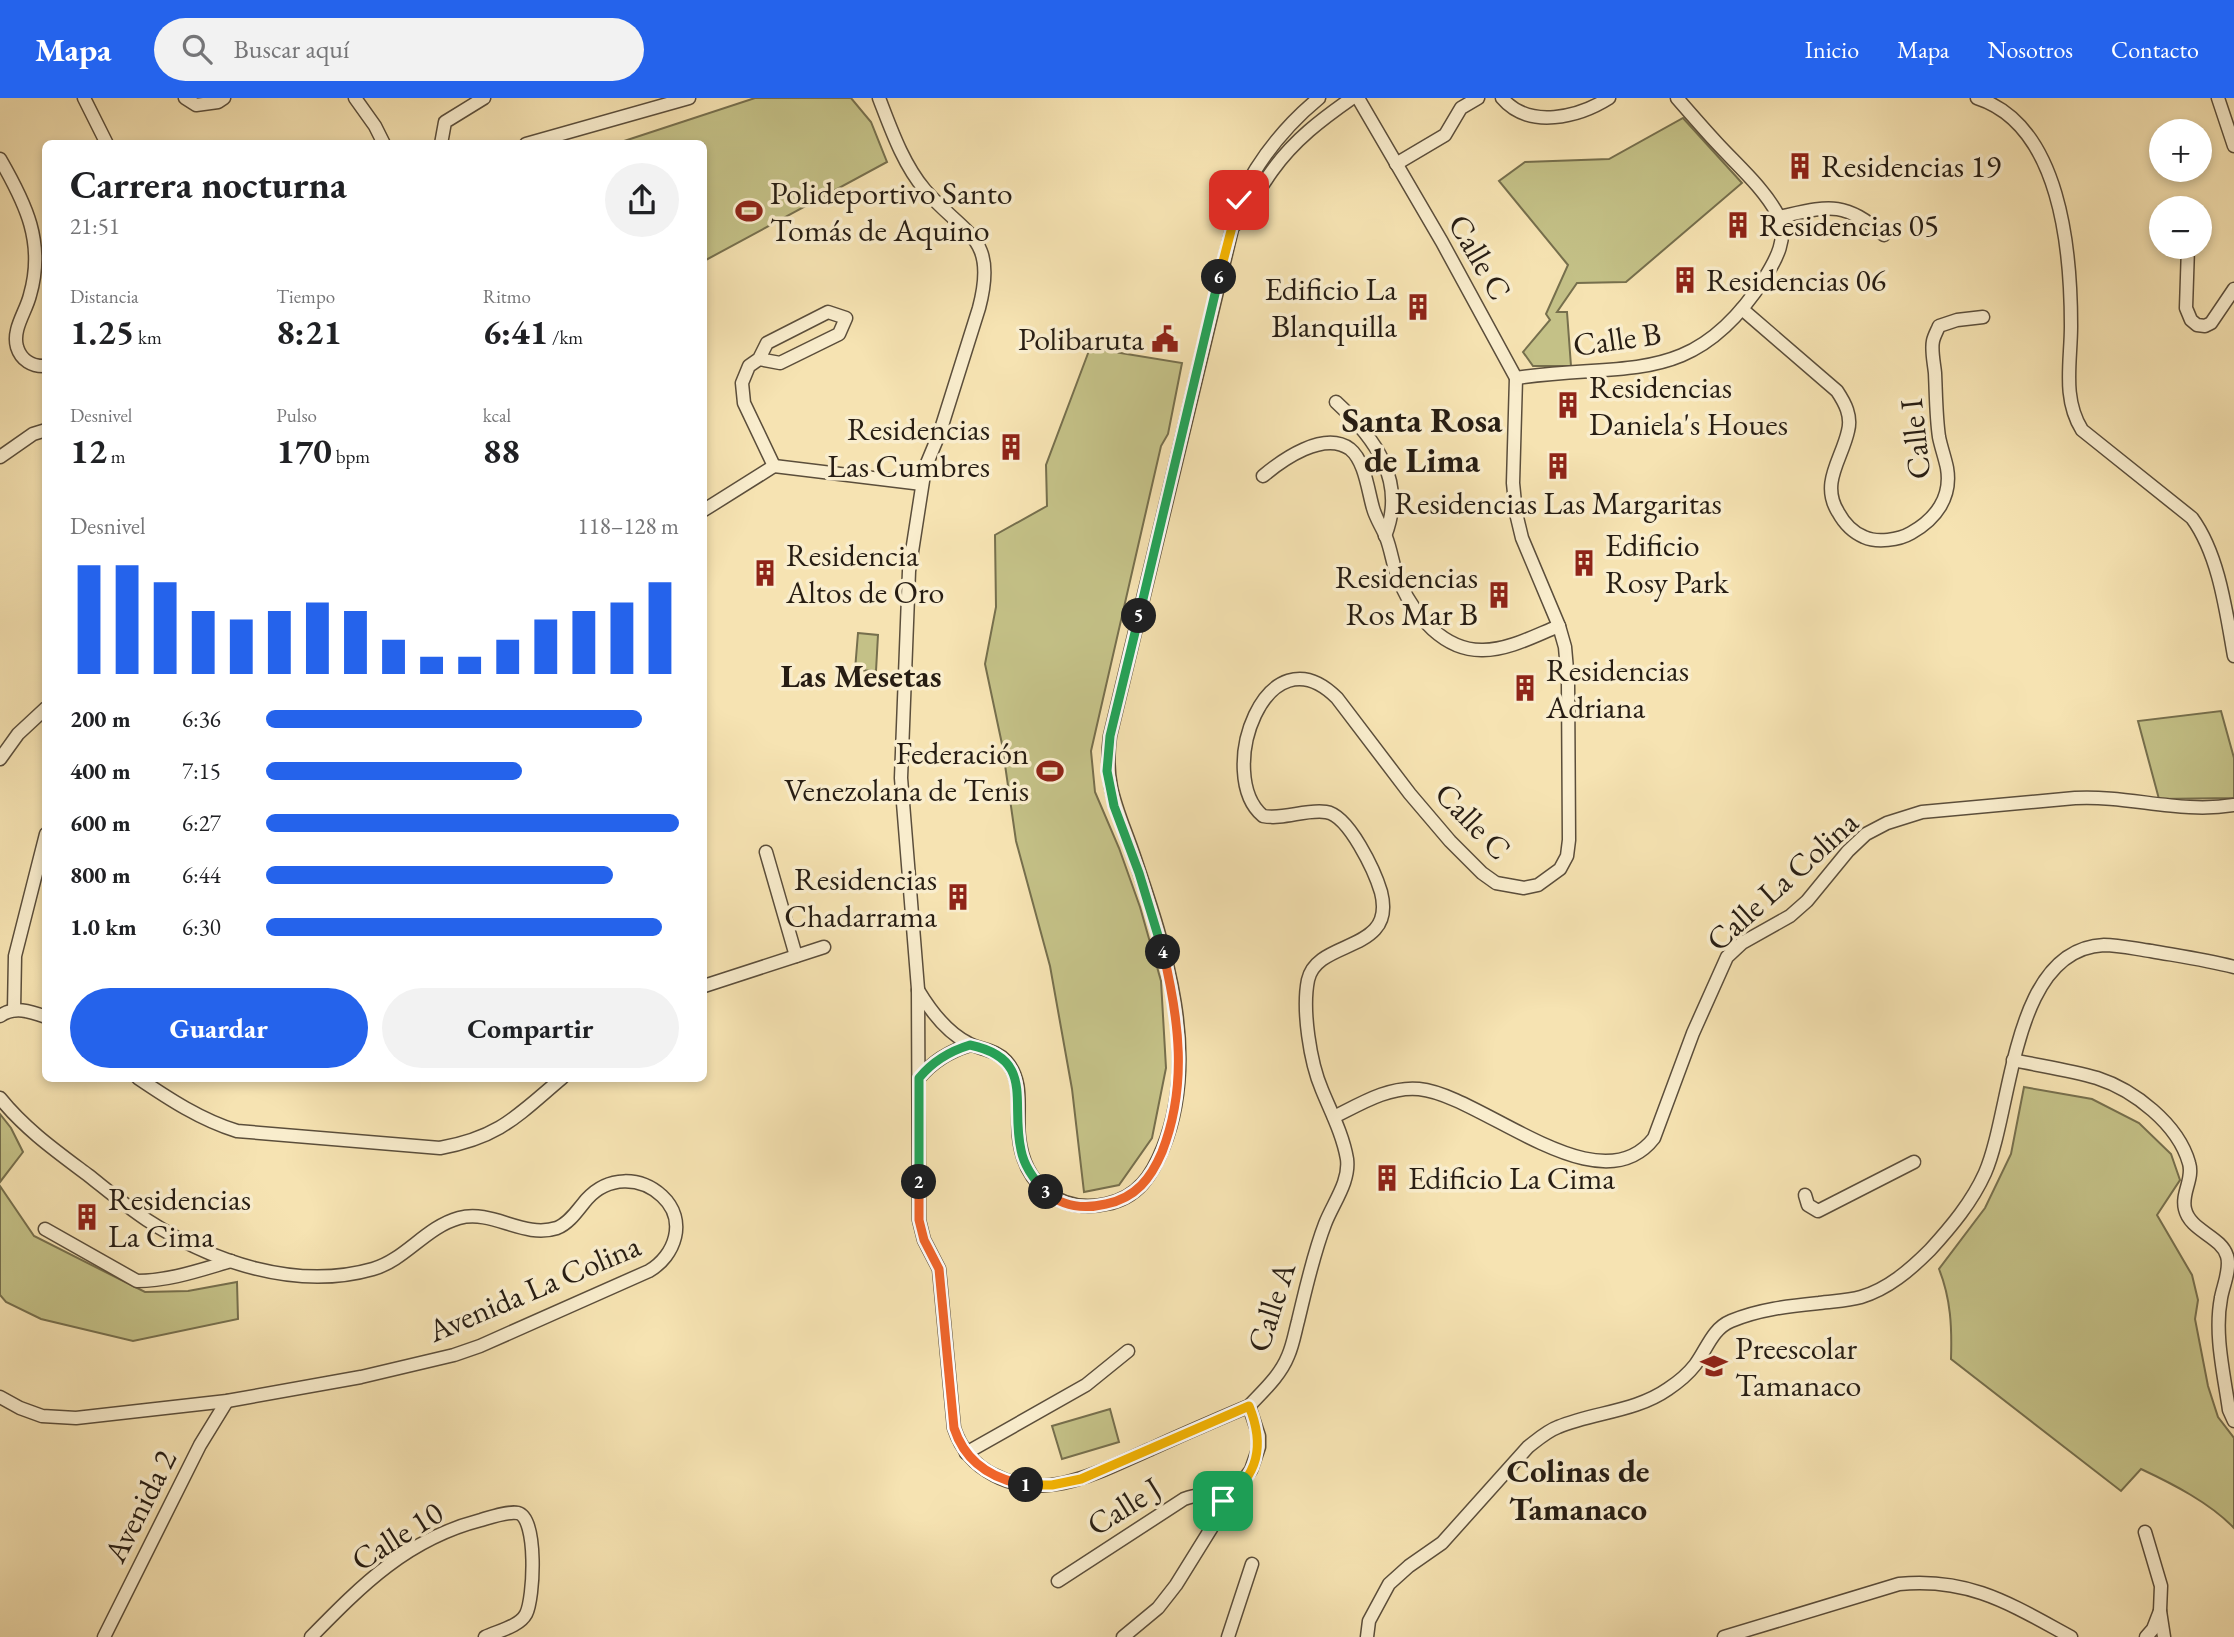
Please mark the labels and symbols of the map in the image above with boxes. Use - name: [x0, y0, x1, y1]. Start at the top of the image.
- place label: Residencias 19: [1821, 145, 2001, 187]
- building icon: Residencias 19: [1785, 151, 1815, 181]
- pin: [1209, 170, 1269, 230]
- place label: Polideportivo Santo Tomás de Aquino: [770, 172, 1013, 251]
- sports icon: Polideportivo Santo Tomás de Aquino: [734, 196, 764, 226]
- place label: Residencias 05: [1759, 204, 1939, 246]
- street label: Calle C: [1439, 206, 1521, 308]
- building icon: Residencias 05: [1723, 210, 1753, 240]
- place label: Residencias 06: [1706, 259, 1886, 301]
- pin: 6: [1202, 260, 1236, 294]
- building icon: Residencias 06: [1670, 265, 1700, 295]
- place label: Edificio La Blanquilla: [1265, 268, 1397, 347]
- building icon: Edificio La Blanquilla: [1403, 292, 1433, 322]
- street label: Calle B: [1570, 312, 1664, 366]
- place label: Polibaruta: [1018, 318, 1144, 360]
- public building icon: Polibaruta: [1150, 324, 1180, 354]
- place label: Residencias Daniela's Houes: [1589, 366, 1788, 445]
- building icon: Residencias Daniela's Houes: [1553, 390, 1583, 420]
- district label: Santa Rosa de Lima: [1342, 397, 1503, 482]
- street label: Calle I: [1890, 397, 1940, 481]
- place label: Residencias Las Cumbres: [827, 408, 990, 487]
- building icon: Residencias Las Cumbres: [996, 432, 1026, 462]
- building icon: Residencias Las Margaritas: [1543, 451, 1573, 481]
- place label: Residencias Las Margaritas: [1394, 482, 1722, 524]
- place label: Edificio Rosy Park: [1605, 524, 1730, 603]
- place label: Residencia Altos de Oro: [785, 534, 944, 613]
- building icon: Edificio Rosy Park: [1569, 548, 1599, 578]
- place label: Residencias Ros Mar B: [1335, 556, 1478, 635]
- building icon: Residencia Altos de Oro: [750, 558, 780, 588]
- building icon: Residencias Ros Mar B: [1484, 580, 1514, 610]
- pin: 5: [1122, 598, 1156, 634]
- place label: Residencias Adriana: [1545, 649, 1689, 728]
- district label: Las Mesetas: [780, 654, 942, 697]
- building icon: Residencias Adriana: [1510, 673, 1540, 703]
- place label: Federación Venezolana de Tenis: [784, 732, 1029, 811]
- sports icon: Federación Venezolana de Tenis: [1035, 756, 1065, 786]
- street label: Calle C: [1426, 773, 1520, 869]
- street label: Calle La Colina: [1697, 801, 1867, 960]
- place label: Residencias Chadarrama: [784, 858, 937, 937]
- building icon: Residencias Chadarrama: [943, 882, 973, 912]
- pin: 4: [1146, 934, 1180, 970]
- place label: Edificio La Cima: [1408, 1157, 1615, 1199]
- building icon: Edificio La Cima: [1372, 1163, 1402, 1193]
- pin: 2: [902, 1164, 936, 1200]
- pin: 3: [1028, 1174, 1064, 1210]
- place label: Residencias La Cima: [108, 1178, 251, 1257]
- building icon: Residencias La Cima: [72, 1202, 102, 1232]
- street label: Avenida La Colina: [420, 1224, 647, 1352]
- street label: Calle A: [1237, 1256, 1305, 1357]
- place label: Preescolar Tamanaco: [1735, 1327, 1861, 1406]
- school or university icon: Preescolar Tamanaco: [1699, 1351, 1729, 1381]
- street label: Avenida 2: [93, 1442, 186, 1570]
- district label: Colinas de Tamanaco: [1507, 1449, 1649, 1530]
- street label: Calle J: [1079, 1467, 1169, 1545]
- pin: 1: [1009, 1468, 1044, 1502]
- pin: [1193, 1471, 1253, 1531]
- street label: Calle 10: [343, 1492, 451, 1580]

